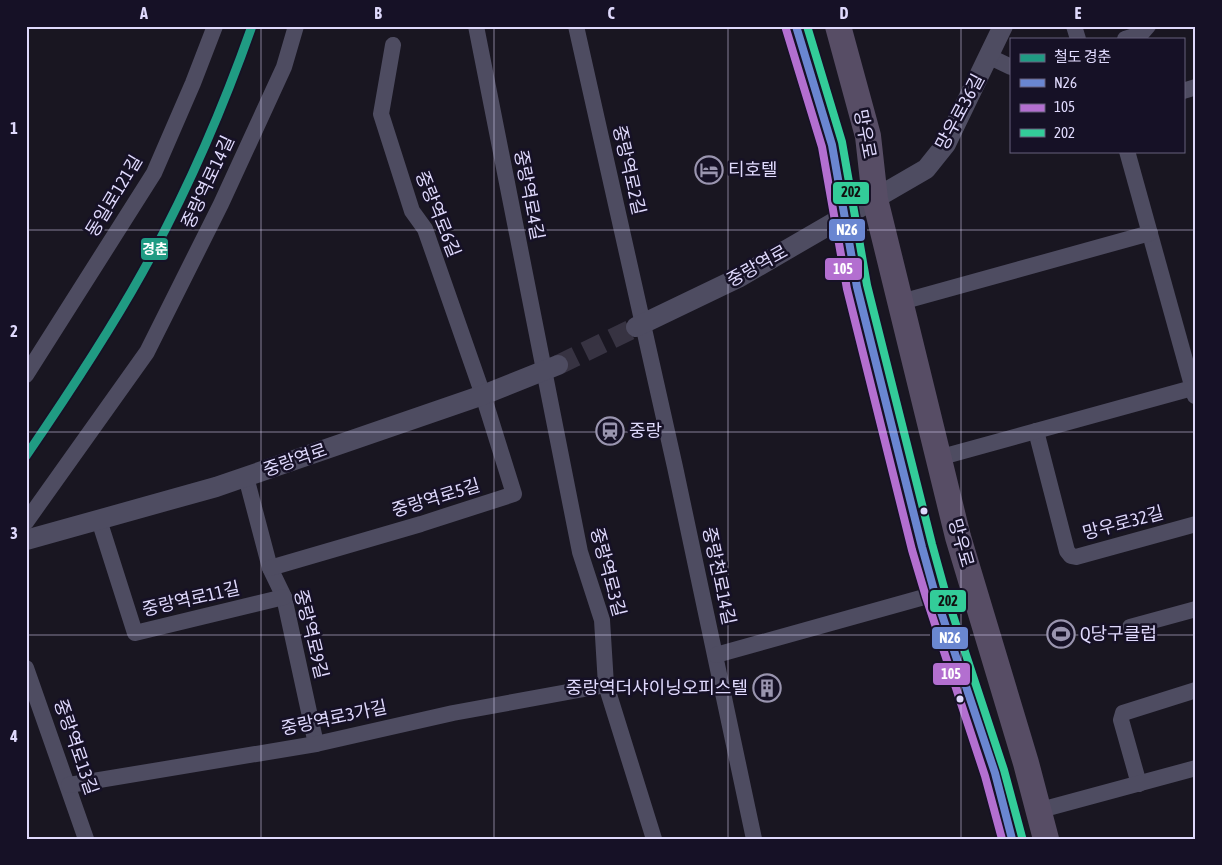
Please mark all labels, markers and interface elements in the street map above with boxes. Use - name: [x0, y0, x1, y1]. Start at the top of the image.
- text: A: [139, 4, 148, 22]
- text: B: [374, 4, 382, 22]
- text: C: [607, 4, 615, 22]
- text: D: [840, 4, 849, 22]
- text: E: [1075, 4, 1082, 22]
- legend: [1010, 38, 1184, 152]
- text: 철도 경춘: [1054, 48, 1111, 65]
- street label: 망우로36길: [931, 70, 988, 153]
- text: N26: [1054, 74, 1077, 91]
- text: 105: [1054, 98, 1075, 115]
- street label: 망우로: [850, 108, 881, 160]
- text: 1: [10, 119, 18, 137]
- street label: 중랑역로2길: [609, 123, 650, 217]
- text: 202: [1054, 124, 1075, 141]
- street label: 중랑역로14길: [177, 132, 238, 231]
- street label: 중랑역로4길: [510, 148, 549, 242]
- street label: 동일로121길: [81, 151, 146, 240]
- hotel icon: 티호텔: [694, 155, 724, 185]
- place label: 티호텔: [728, 159, 778, 180]
- street label: 중랑역로6길: [412, 168, 465, 260]
- line badge: 202: [832, 181, 870, 205]
- text: 202: [841, 184, 861, 200]
- line badge: N26: [828, 218, 866, 242]
- text: N26: [836, 222, 858, 238]
- line badge: 경춘: [140, 237, 169, 261]
- street label: 중랑역로: [723, 240, 791, 291]
- text: 경춘: [142, 241, 168, 257]
- line badge: 105: [824, 257, 863, 281]
- text: 105: [833, 261, 853, 277]
- text: 2: [10, 322, 18, 340]
- station icon: 중랑: [595, 416, 625, 446]
- place label: 중랑: [629, 420, 662, 441]
- street label: 중랑역로: [260, 439, 330, 480]
- street label: 중랑역로5길: [389, 474, 483, 521]
- street label: 망우로32길: [1080, 502, 1166, 543]
- unlabelled marker: [919, 506, 929, 516]
- street label: 망우로: [945, 516, 978, 570]
- text: 3: [10, 524, 18, 542]
- street label: 중랑역로3길: [587, 525, 630, 619]
- street label: 중랑천로14길: [699, 525, 740, 627]
- street label: 중랑역로11길: [140, 577, 242, 620]
- street label: 중랑역로9길: [290, 587, 333, 681]
- line badge: 202: [929, 589, 967, 613]
- text: 202: [938, 593, 958, 609]
- sports icon: Q당구클럽: [1046, 619, 1076, 649]
- place label: Q당구클럽: [1080, 623, 1157, 644]
- line badge: N26: [931, 626, 969, 650]
- text: N26: [939, 630, 961, 646]
- line badge: 105: [932, 662, 971, 686]
- text: 105: [941, 666, 961, 682]
- building icon: 중랑역더샤이닝오피스텔: [752, 673, 782, 703]
- place label: 중랑역더샤이닝오피스텔: [566, 677, 748, 698]
- unlabelled marker: [955, 694, 965, 704]
- street label: 중랑역로13길: [50, 696, 103, 797]
- street label: 중랑역로3가길: [279, 696, 389, 739]
- text: 4: [9, 727, 18, 745]

